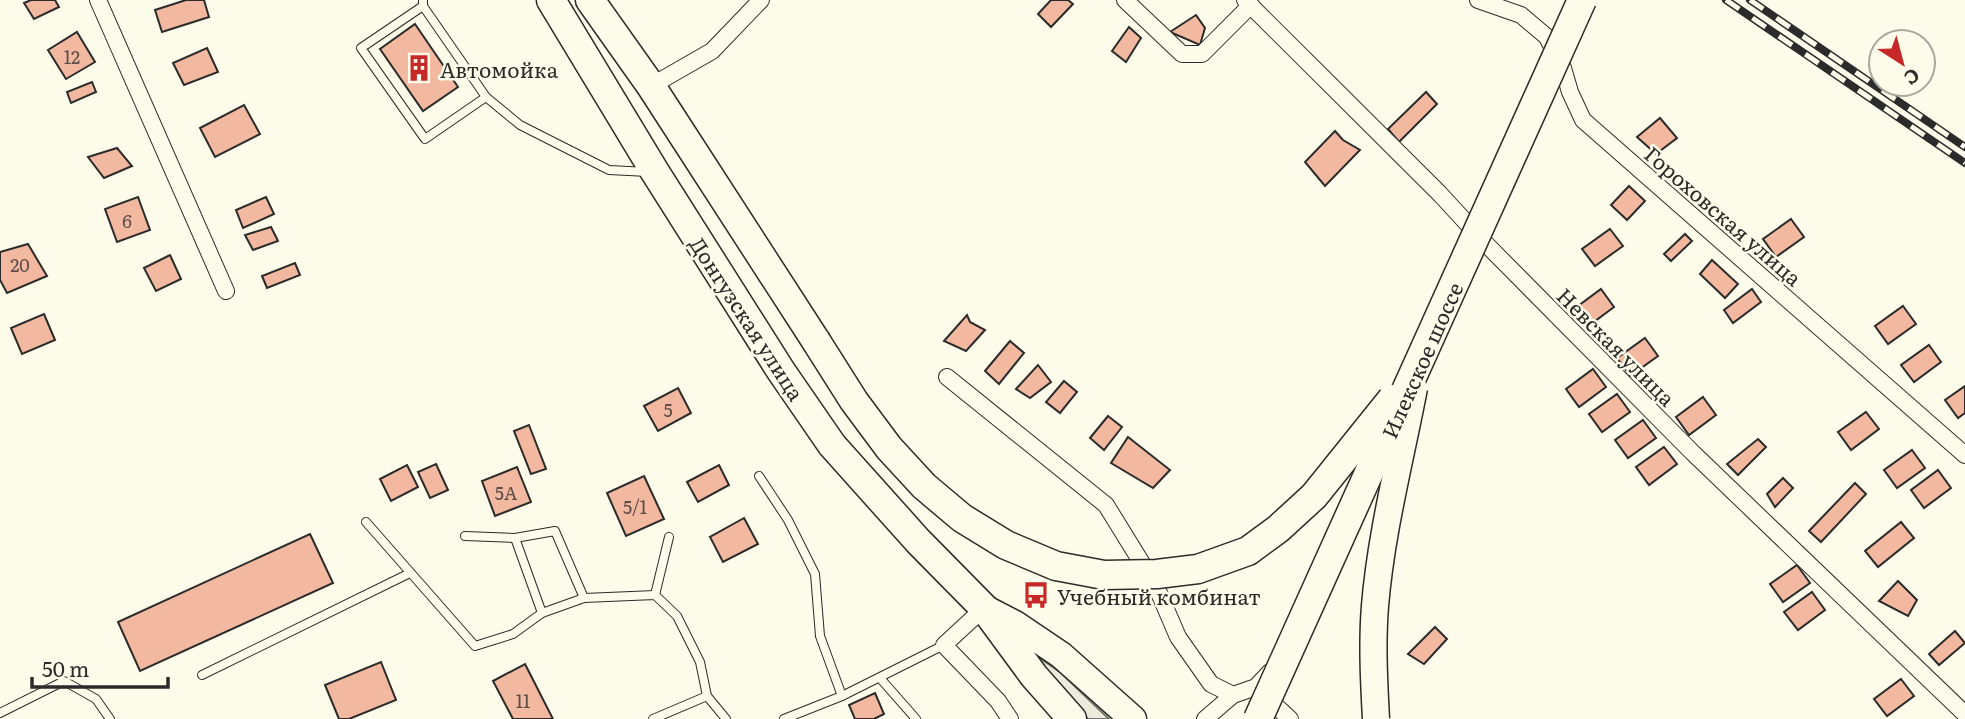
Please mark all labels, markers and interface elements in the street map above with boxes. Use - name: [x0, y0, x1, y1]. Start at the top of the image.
- north arrow: [1867, 28, 1937, 98]
- house number: 12: [64, 43, 80, 70]
- building icon: Автомойка: [404, 53, 434, 83]
- place label: Автомойка: [440, 53, 559, 84]
- text: С: [1899, 62, 1926, 93]
- street label: Гороховская улица: [1638, 138, 1810, 293]
- house number: 6: [122, 207, 132, 234]
- street label: Донгузская улица: [683, 230, 813, 406]
- house number: 20: [10, 251, 30, 278]
- street label: Илекское шоссе: [1373, 277, 1469, 443]
- street label: Невская улица: [1551, 280, 1684, 413]
- house number: 5: [663, 396, 673, 423]
- house number: 5А: [495, 479, 517, 506]
- house number: 5/1: [623, 493, 647, 520]
- bus stop icon: Учебный комбинат: [1021, 580, 1051, 610]
- place label: Учебный комбинат: [1057, 580, 1261, 611]
- scale bar: [32, 646, 168, 690]
- text: 50 m: [42, 652, 89, 683]
- house number: 11: [516, 687, 530, 714]

